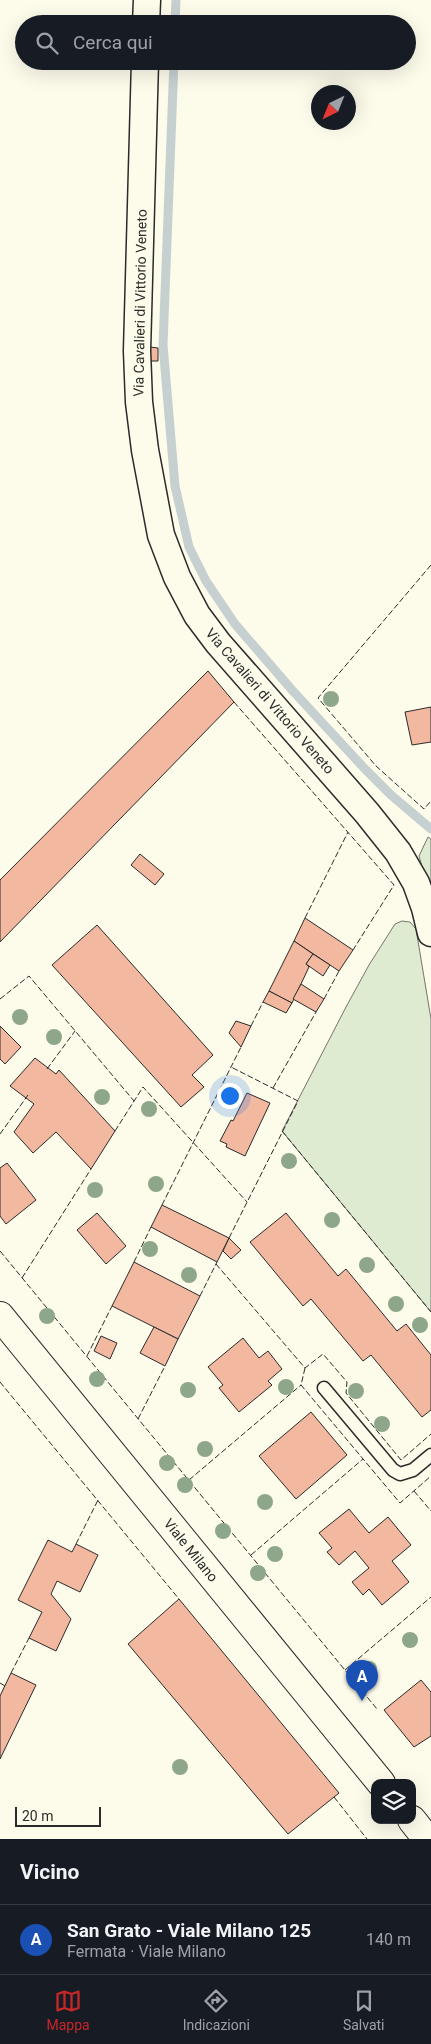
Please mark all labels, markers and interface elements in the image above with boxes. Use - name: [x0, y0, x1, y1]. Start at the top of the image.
- search box: [15, 15, 416, 70]
- icon: search: [33, 29, 61, 57]
- text: Cerca qui: [73, 31, 153, 54]
- north arrow: [311, 85, 356, 130]
- street label: Via Cavalieri di Vittorio Veneto: [130, 209, 150, 397]
- street label: Via Cavalieri di Vittorio Veneto: [202, 625, 338, 777]
- your location: [217, 1083, 243, 1109]
- street label: Viale Milano: [161, 1515, 221, 1585]
- pin: A: [346, 1660, 378, 1701]
- map controls: [371, 1779, 416, 1824]
- button: layers: [371, 1779, 416, 1824]
- scale bar: [15, 1804, 101, 1827]
- text: 20 m: [22, 1808, 54, 1824]
- text: Vicino: [20, 1860, 79, 1884]
- text: San Grato - Viale Milano 125: [67, 1919, 311, 1942]
- text: A: [31, 1930, 41, 1949]
- text: 140 m: [366, 1930, 411, 1949]
- text: Fermata · Viale Milano: [67, 1942, 226, 1961]
- tab: Mappa: [46, 1987, 90, 2033]
- tab: Indicazioni: [183, 1987, 250, 2033]
- tab: Salvati: [343, 1987, 385, 2033]

